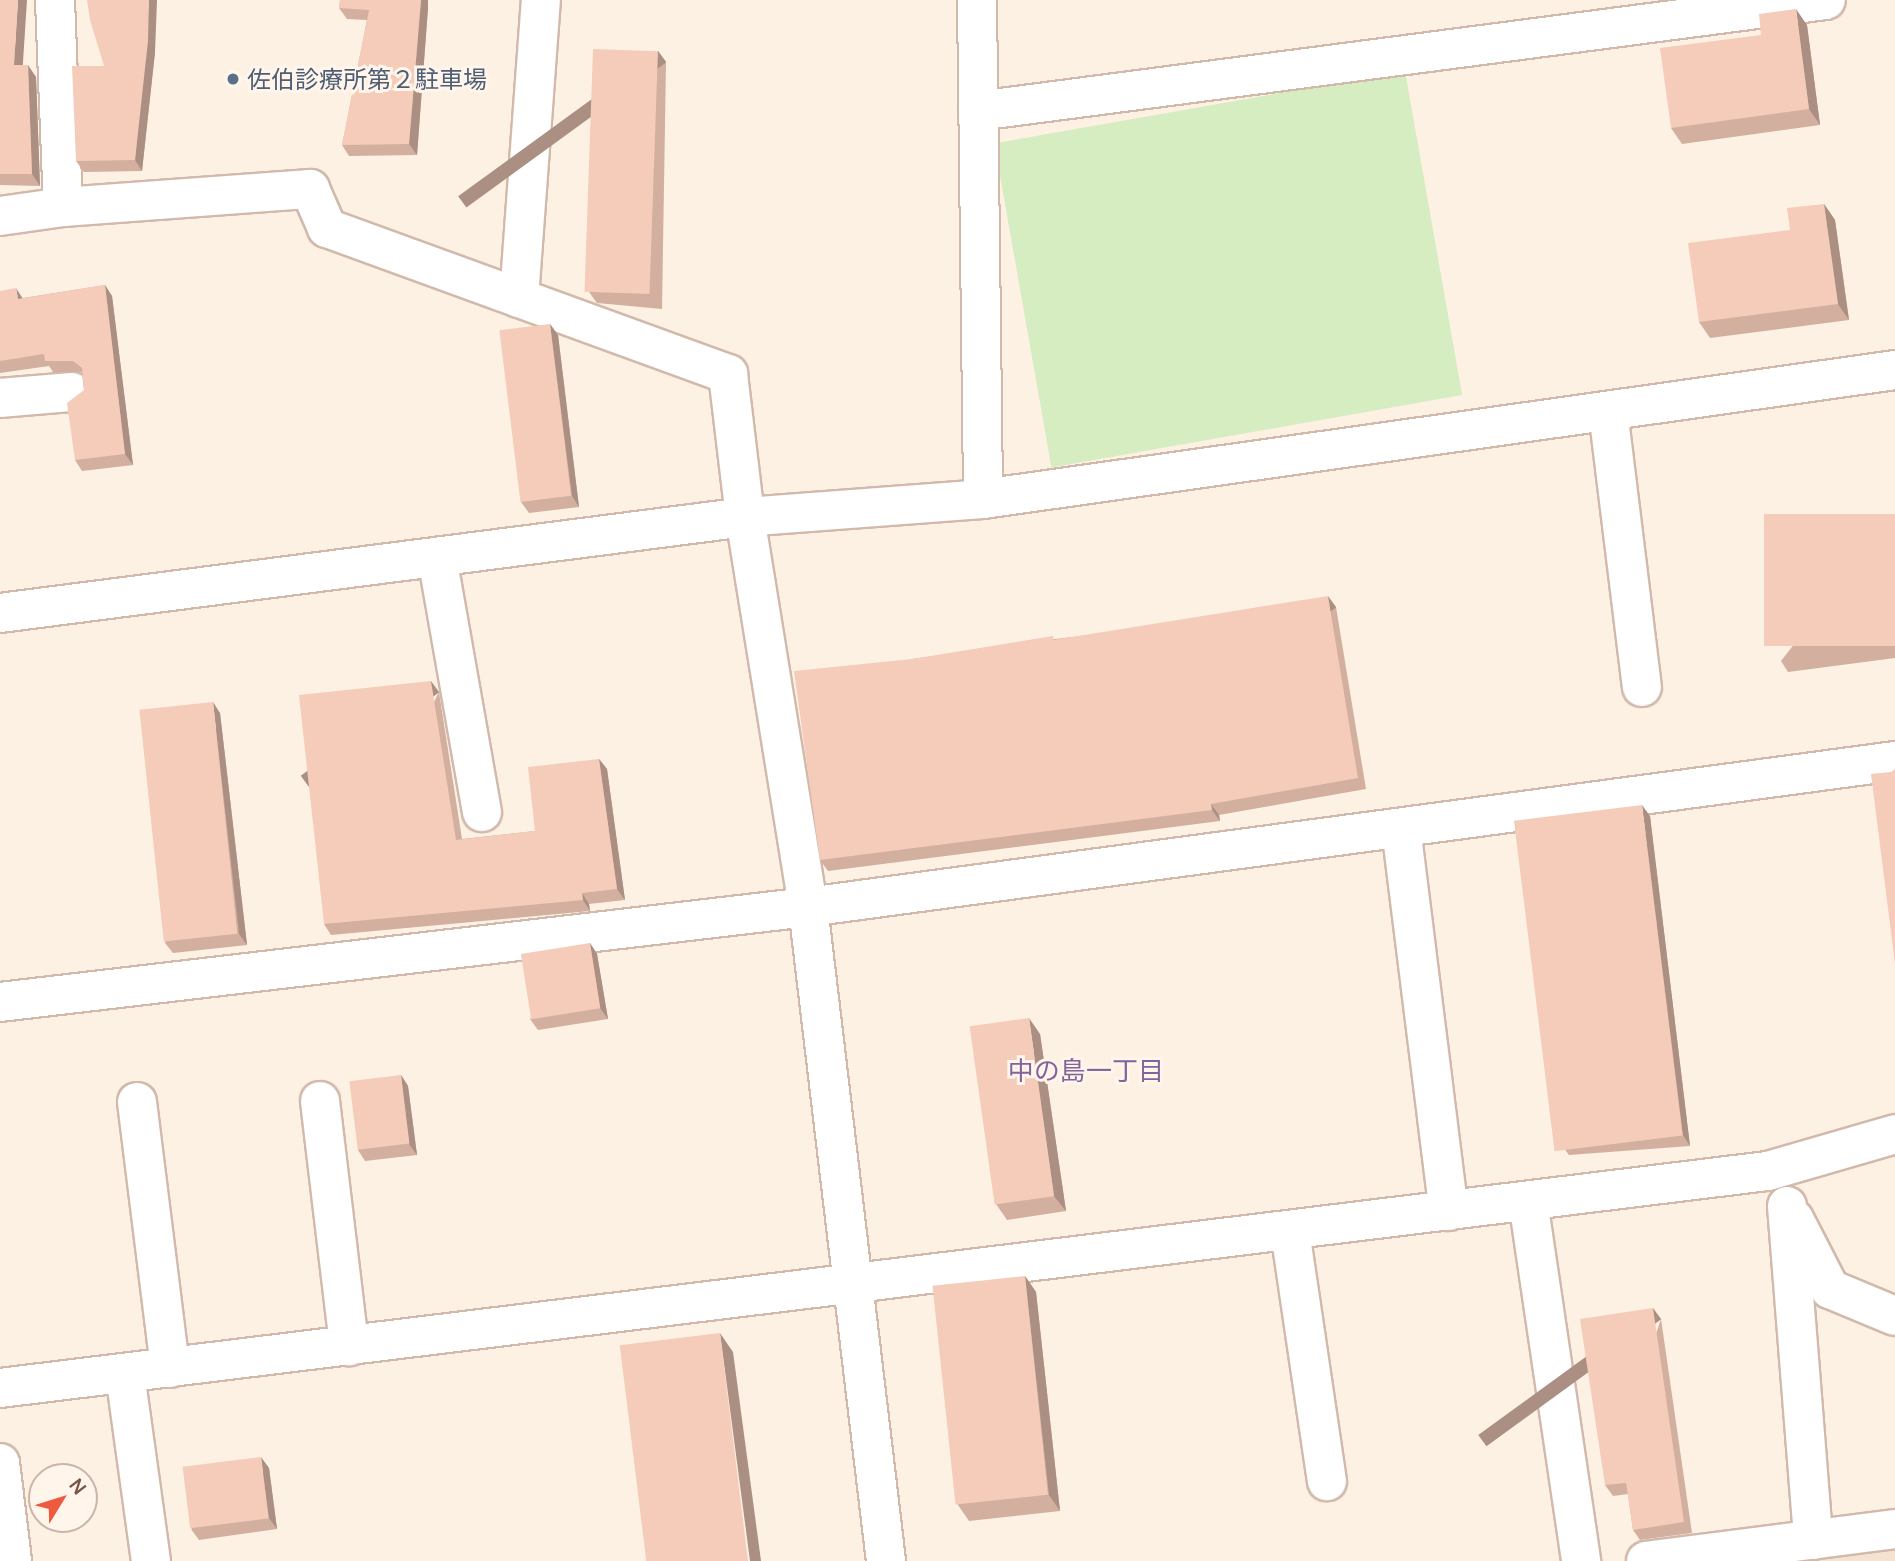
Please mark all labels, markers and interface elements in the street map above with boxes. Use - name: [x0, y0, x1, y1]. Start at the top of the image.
- place label: 佐伯診療所第２駐車場: [247, 65, 487, 93]
- marker: 佐伯診療所第２駐車場: [225, 71, 241, 87]
- district label: 中の島一丁目: [1008, 1055, 1164, 1087]
- north arrow: [28, 1463, 98, 1533]
- text: N: [64, 1473, 92, 1500]

